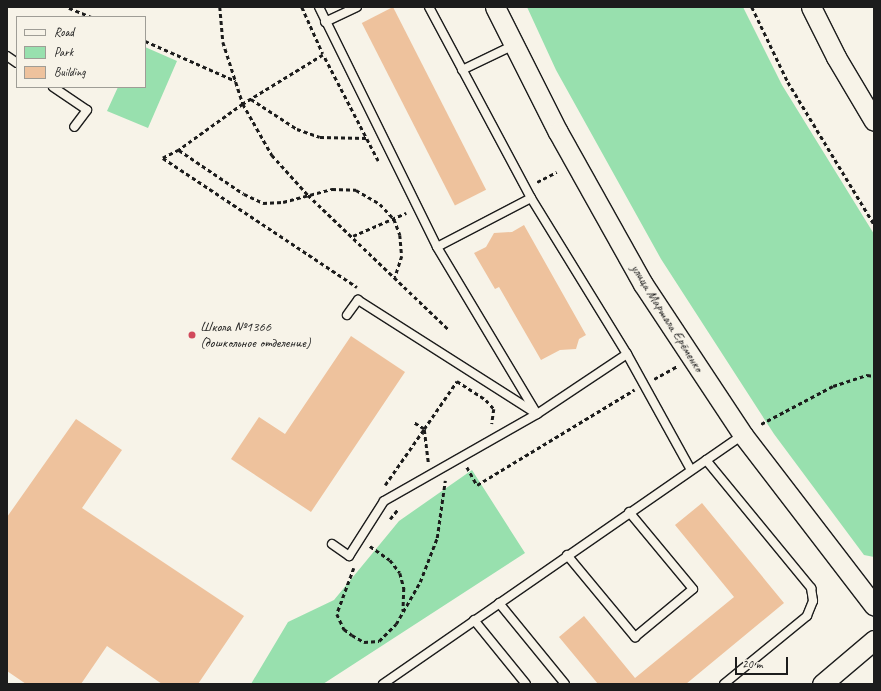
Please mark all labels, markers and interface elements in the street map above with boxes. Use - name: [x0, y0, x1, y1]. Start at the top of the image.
- legend: [16, 16, 146, 88]
- text: Road: [54, 24, 74, 40]
- text: Park: [54, 44, 73, 60]
- text: Building: [54, 64, 86, 80]
- street label: улица Маршала Ерёменко: [627, 261, 707, 375]
- place label: Школа №1366 (дошкольное отделение): [200, 319, 309, 352]
- marker: Школа №1366 (дошкольное отделение): [187, 330, 197, 340]
- scale bar: [737, 649, 790, 675]
- text: 20 m: [742, 656, 762, 672]

